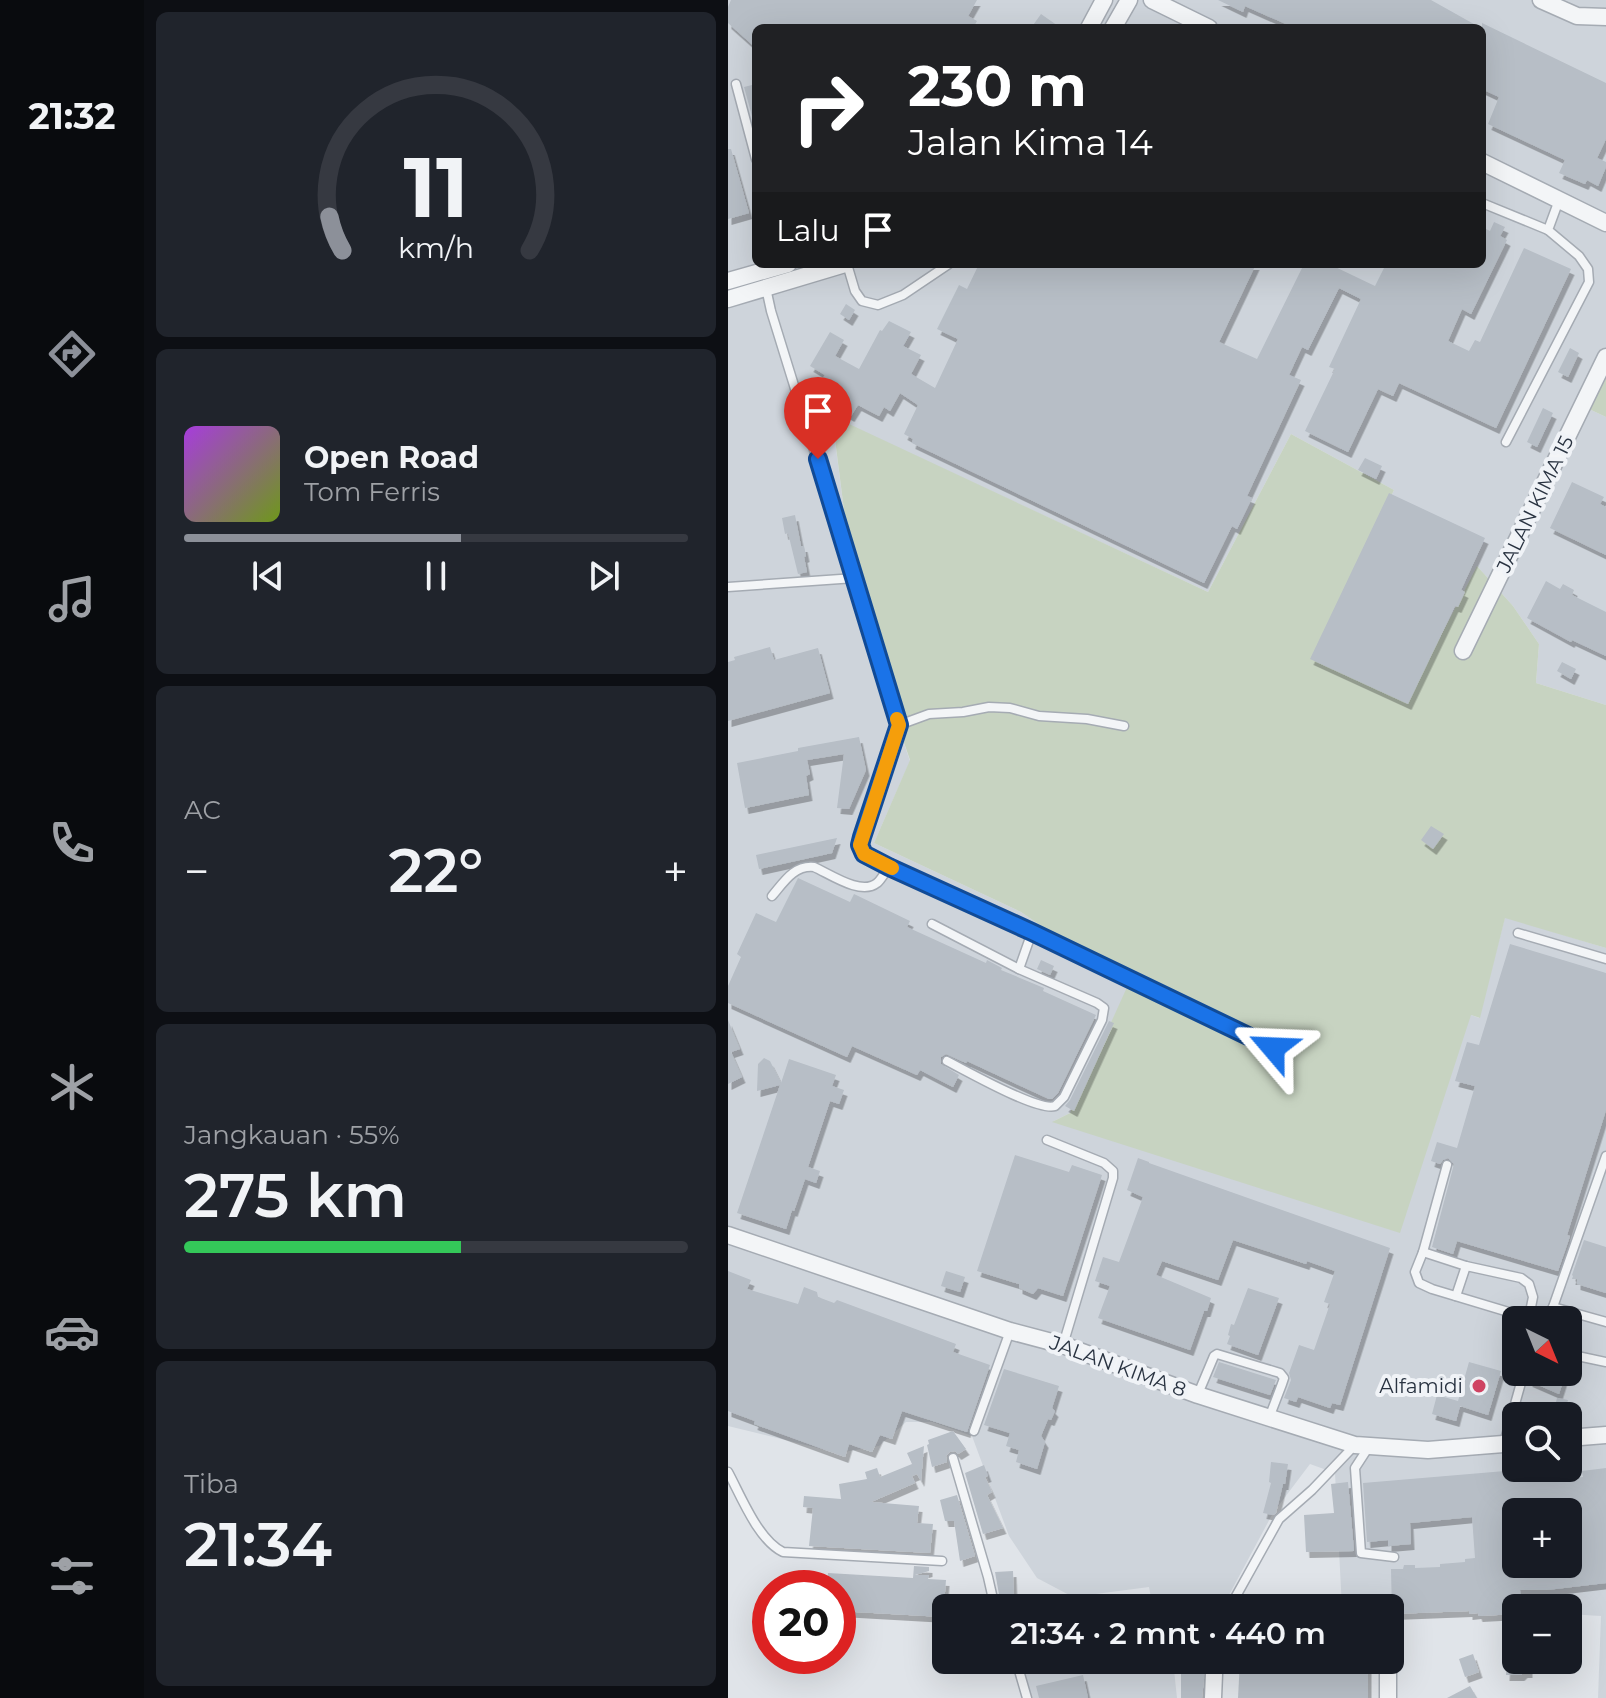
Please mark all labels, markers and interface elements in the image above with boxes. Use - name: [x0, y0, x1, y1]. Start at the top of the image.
- text: 230 m: [908, 52, 1087, 120]
- icon: right: [776, 56, 880, 160]
- text: 21:32: [28, 94, 116, 138]
- text: Jalan Kima 14: [908, 120, 1153, 164]
- text: 11: [403, 135, 469, 237]
- icon: arrive: [856, 208, 900, 252]
- text: Lalu: [776, 212, 840, 249]
- text: km/h: [398, 230, 474, 265]
- icon: directions: [44, 326, 100, 382]
- pin: [784, 377, 852, 459]
- icon: arrive: [796, 389, 840, 433]
- street label: JALAN KIMA 15: [1491, 432, 1578, 577]
- text: Open Road: [304, 439, 479, 476]
- text: Tom Ferris: [304, 476, 440, 508]
- icon: previous: [246, 554, 290, 598]
- icon: pause: [414, 554, 458, 598]
- icon: next: [582, 554, 626, 598]
- icon: music: [44, 571, 100, 627]
- text: AC: [184, 794, 221, 826]
- icon: phone: [44, 815, 100, 871]
- text: 22°: [389, 834, 483, 907]
- text: −: [184, 844, 209, 898]
- text: +: [663, 844, 688, 898]
- position arrow: [1231, 1006, 1315, 1090]
- icon: climate: [44, 1059, 100, 1115]
- text: Jangkauan · 55%: [184, 1119, 400, 1151]
- text: 275 km: [184, 1159, 407, 1232]
- icon: car: [44, 1304, 100, 1360]
- north arrow: [1502, 1306, 1582, 1386]
- map controls: [1502, 1306, 1582, 1674]
- street label: JALAN KIMA 8: [1046, 1330, 1189, 1402]
- place label: Alfamidi: [1379, 1374, 1463, 1398]
- marker: Alfamidi: [1470, 1377, 1488, 1395]
- button: search: [1502, 1402, 1582, 1482]
- text: Tiba: [184, 1468, 239, 1500]
- button: +: [1502, 1498, 1582, 1578]
- text: 21:34: [184, 1508, 332, 1581]
- icon: filters: [44, 1548, 100, 1604]
- speed limit sign: 20: [752, 1570, 856, 1674]
- button: −: [1502, 1594, 1582, 1674]
- text: 21:34 · 2 mnt · 440 m: [1010, 1615, 1326, 1652]

